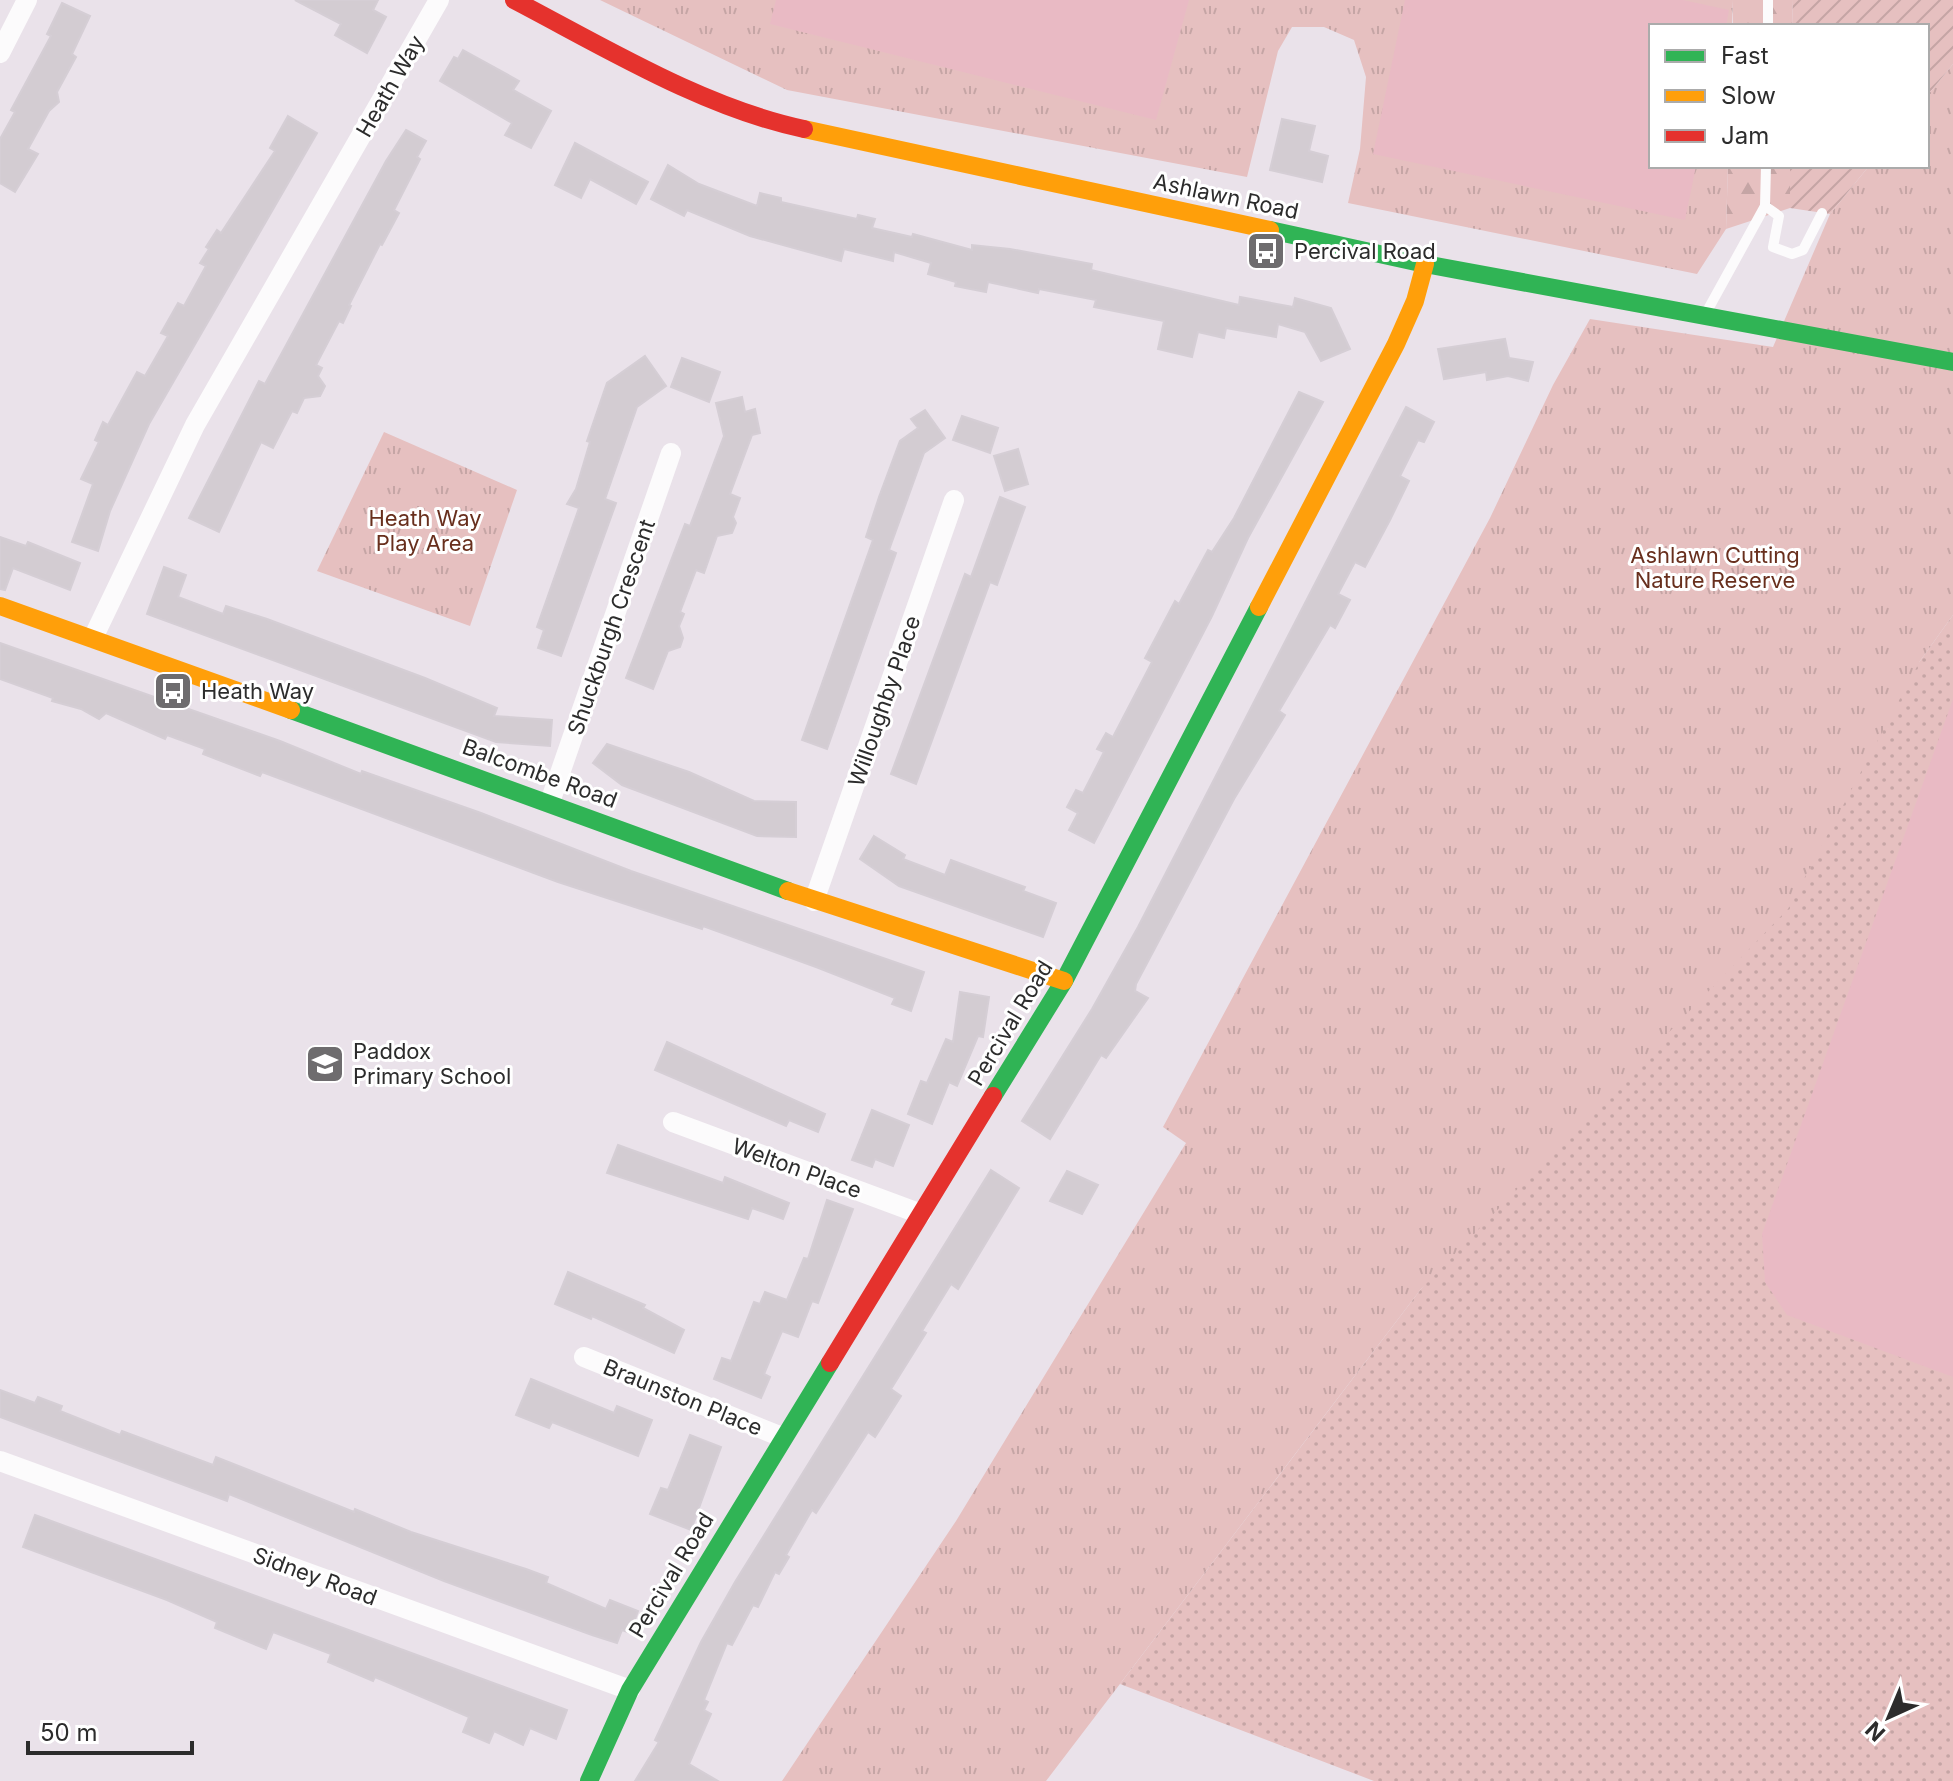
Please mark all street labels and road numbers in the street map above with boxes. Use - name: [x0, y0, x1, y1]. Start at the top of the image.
- street label: Heath Way: [350, 31, 430, 141]
- street label: Ashlawn Road: [1151, 168, 1301, 224]
- street label: Shuckburgh Crescent: [562, 516, 660, 738]
- street label: Willoughby Place: [843, 612, 925, 790]
- street label: Balcombe Road: [459, 733, 621, 813]
- street label: Percival Road: [962, 956, 1058, 1090]
- street label: Welton Place: [729, 1133, 865, 1203]
- street label: Braunston Place: [600, 1353, 766, 1441]
- street label: Percival Road: [623, 1508, 719, 1642]
- street label: Sidney Road: [250, 1542, 380, 1610]

